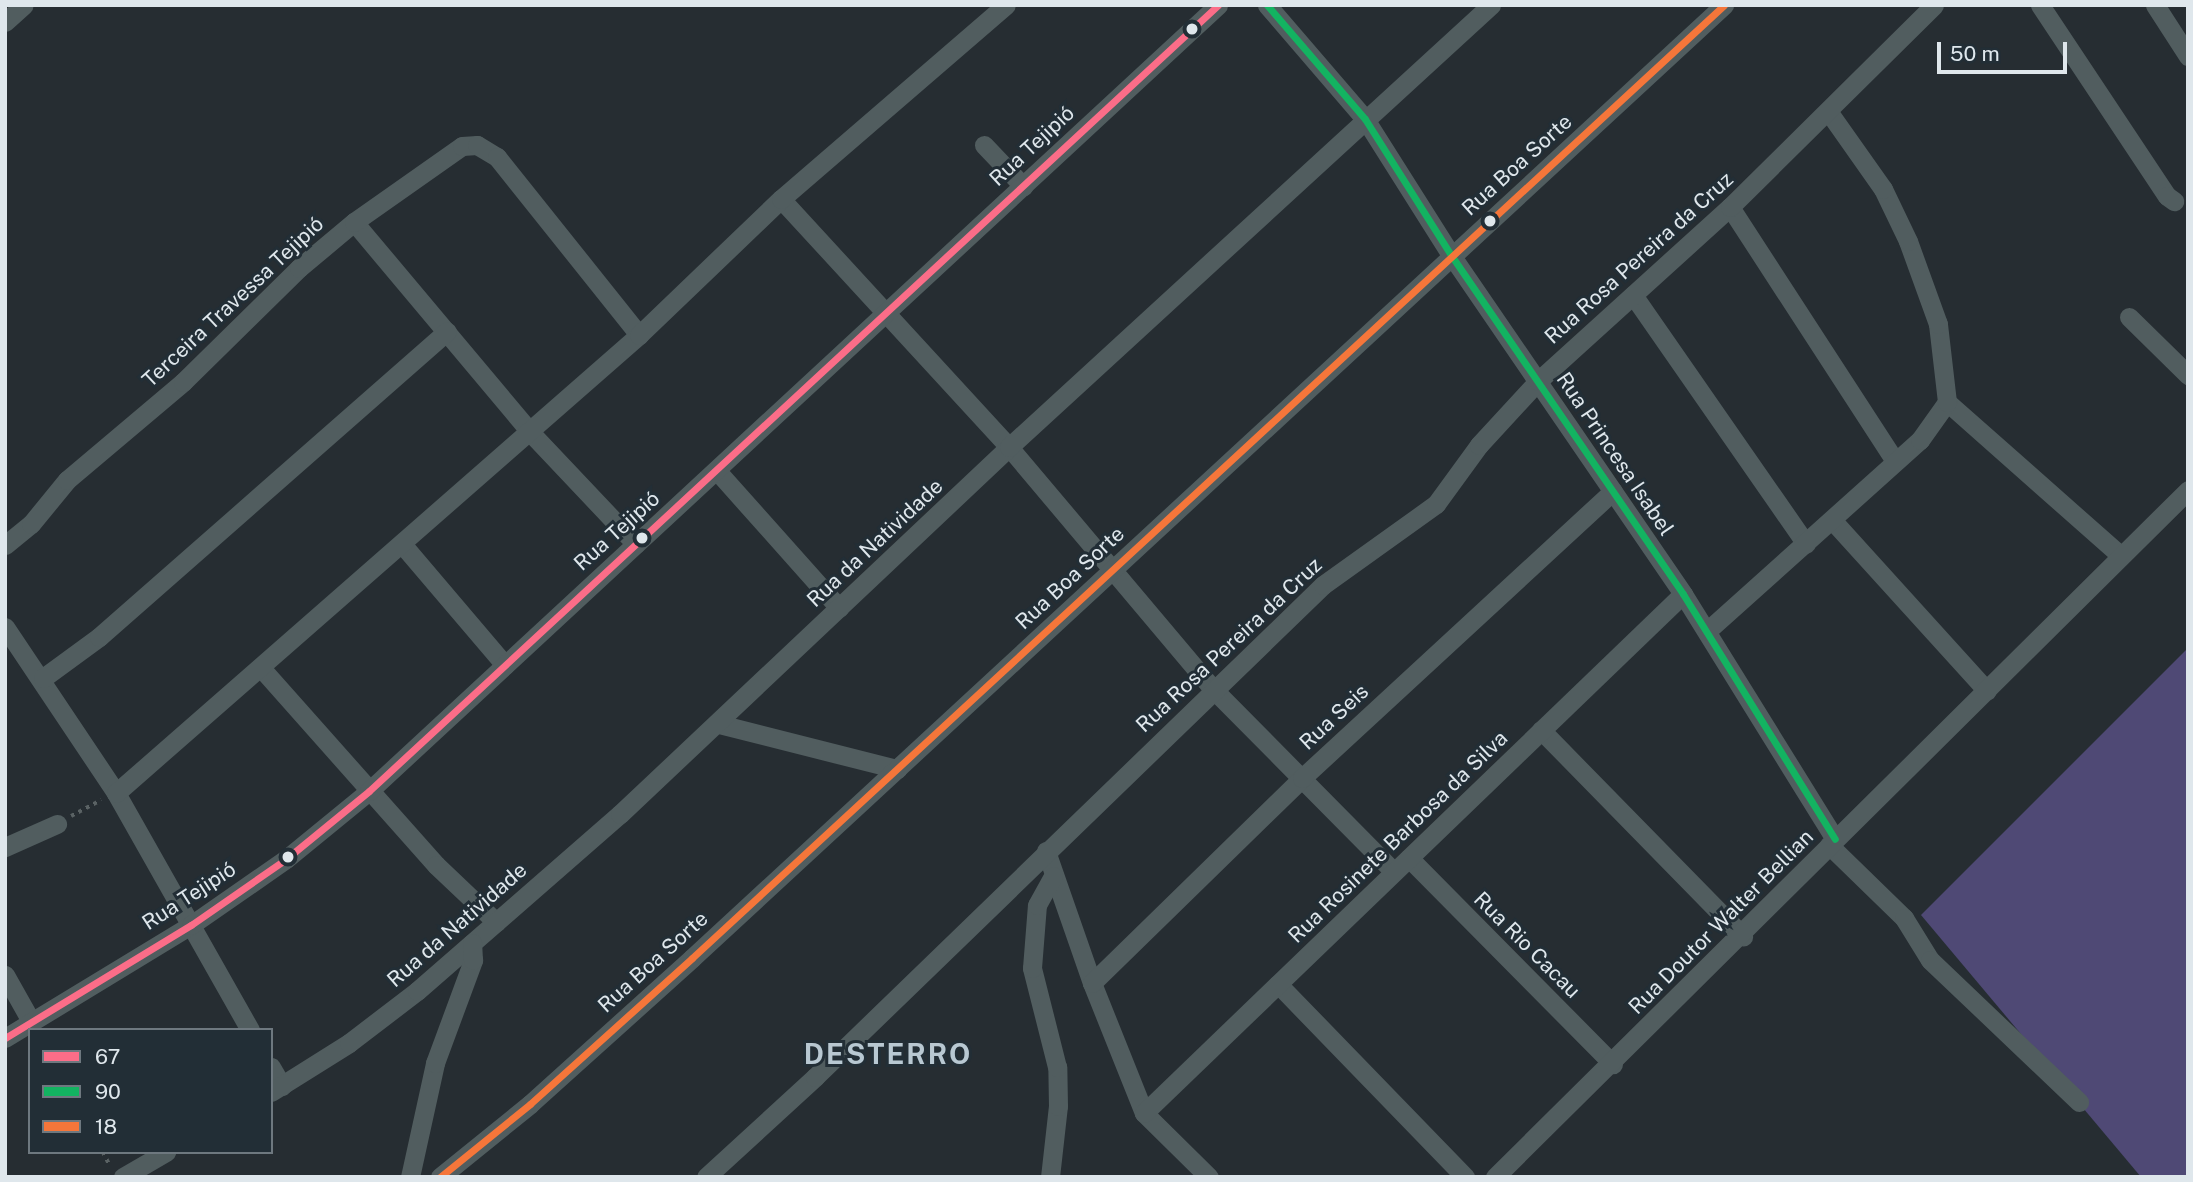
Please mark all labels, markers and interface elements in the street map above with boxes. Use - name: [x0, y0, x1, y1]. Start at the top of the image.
- unlabelled marker: [1185, 22, 1199, 36]
- scale bar: [1941, 28, 2070, 72]
- text: 50 m: [1950, 41, 2000, 66]
- street label: Rua Tejipió: [984, 101, 1080, 191]
- street label: Rua Boa Sorte: [1457, 109, 1577, 221]
- street label: Rua Rosa Pereira da Cruz: [1540, 167, 1738, 349]
- street label: Terceira Travessa Tejipió: [137, 211, 329, 393]
- unlabelled marker: [1483, 214, 1497, 228]
- street label: Rua Princesa Isabel: [1551, 368, 1679, 540]
- street label: Rua da Natividade: [802, 473, 948, 613]
- street label: Rua Tejipió: [569, 486, 665, 576]
- street label: Rua Boa Sorte: [1011, 521, 1129, 635]
- unlabelled marker: [635, 531, 649, 545]
- street label: Rua Rosa Pereira da Cruz: [1131, 552, 1327, 738]
- street label: Rua Seis: [1294, 679, 1374, 755]
- street label: Rua Rosinete Barbosa da Silva: [1283, 725, 1513, 949]
- street label: Rua Doutor Walter Bellian: [1623, 824, 1819, 1020]
- unlabelled marker: [281, 850, 295, 864]
- street label: Rua Tejipió: [138, 856, 240, 936]
- street label: Rua da Natividade: [382, 857, 532, 993]
- street label: Rua Rio Cacau: [1469, 887, 1585, 1003]
- street label: Rua Boa Sorte: [593, 906, 713, 1018]
- legend: [28, 1028, 273, 1154]
- district label: DESTERRO: [805, 1037, 971, 1071]
- text: 67: [95, 1044, 120, 1069]
- text: 90: [95, 1079, 121, 1104]
- text: 18: [95, 1114, 117, 1139]

